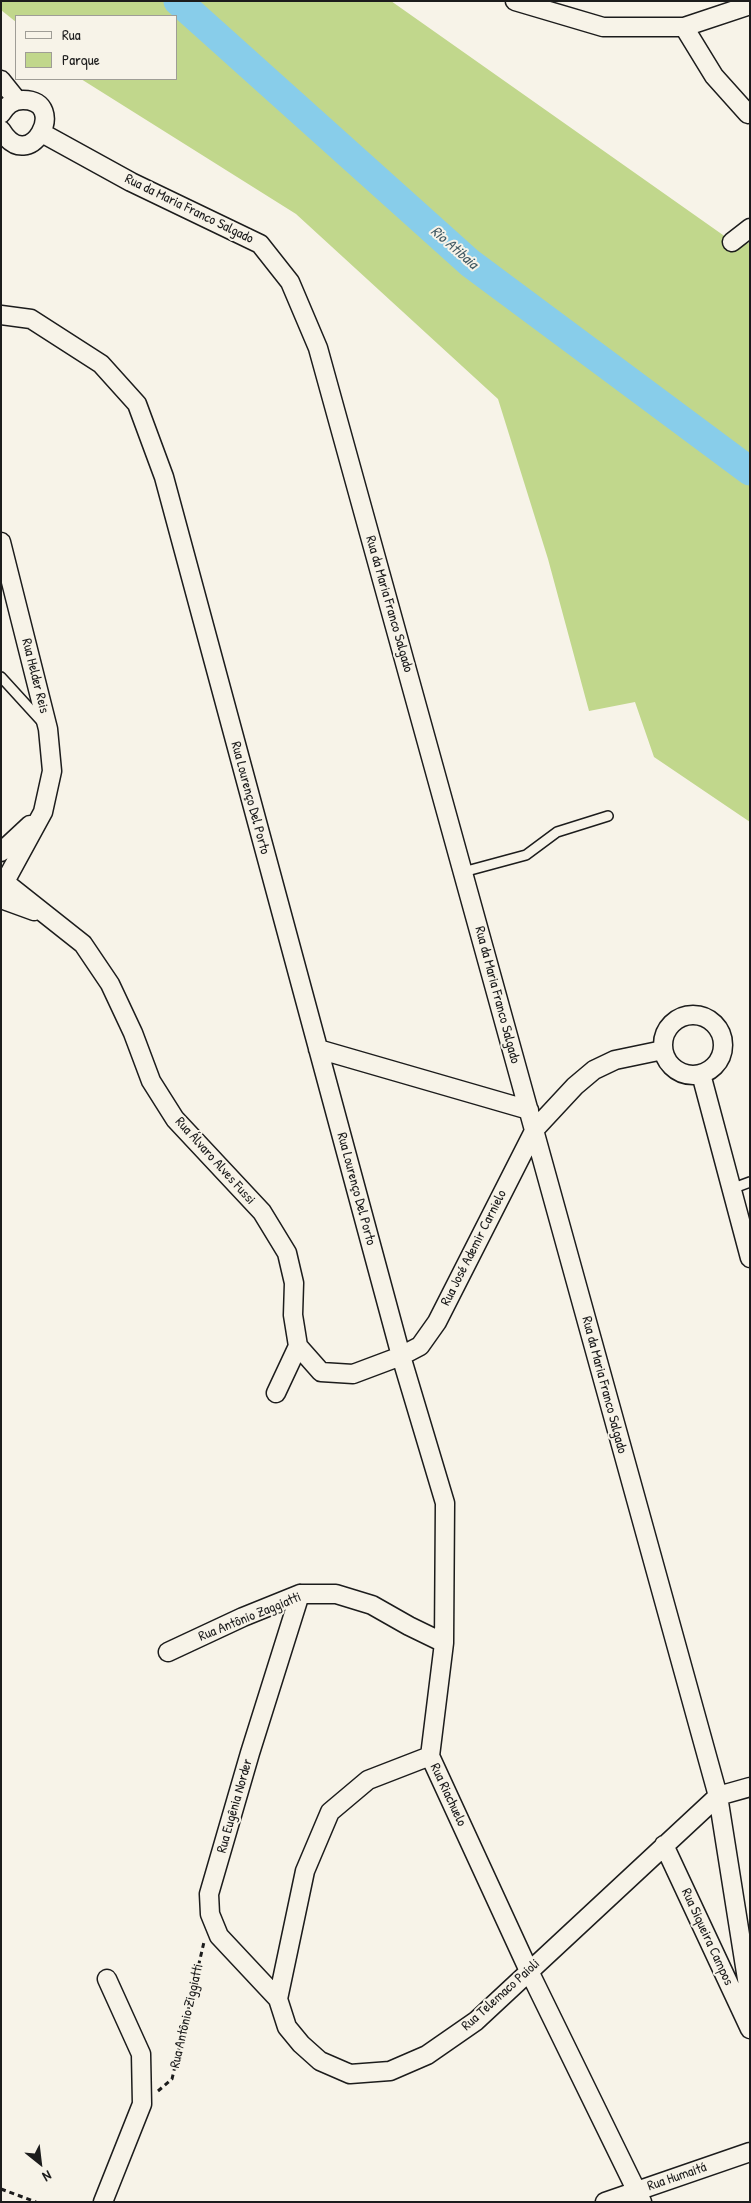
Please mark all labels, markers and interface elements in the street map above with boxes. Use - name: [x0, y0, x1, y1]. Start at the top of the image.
- legend: [15, 15, 178, 80]
- text: Rua: [62, 24, 81, 45]
- text: Parque: [62, 49, 100, 70]
- street label: Rua da Maria Franco Salgado: [122, 171, 256, 247]
- water label: Rio Atibaia: [427, 223, 481, 273]
- street label: Rua da Maria Franco Salgado: [361, 534, 417, 674]
- street label: Rua Helder Reis: [18, 637, 52, 715]
- street label: Rua Lourenço Del Porto: [227, 740, 273, 856]
- street label: Rua da Maria Franco Salgado: [471, 925, 523, 1065]
- street label: Rua Álvaro Alves Fussi: [171, 1114, 259, 1208]
- street label: Rua Lourenço Del Porto: [333, 1131, 379, 1247]
- street label: Rua José Ademir Carnielo: [438, 1187, 510, 1309]
- street label: Rua da Maria Franco Salgado: [578, 1315, 630, 1455]
- street label: Rua Antônio Zaggiatti: [196, 1589, 304, 1645]
- street label: Rua Eugênia Norder: [214, 1757, 256, 1855]
- street label: Rua Riachuelo: [426, 1761, 470, 1829]
- street label: Rua Siqueira Campos: [677, 1886, 737, 1988]
- street label: Rua Telemaco Paioli: [459, 1956, 543, 2034]
- street label: Rua Antônio Ziggiatti: [167, 1962, 207, 2070]
- north arrow: [15, 2138, 65, 2188]
- street label: Rua Humaitá: [645, 2159, 709, 2195]
- text: N: [40, 2166, 55, 2187]

